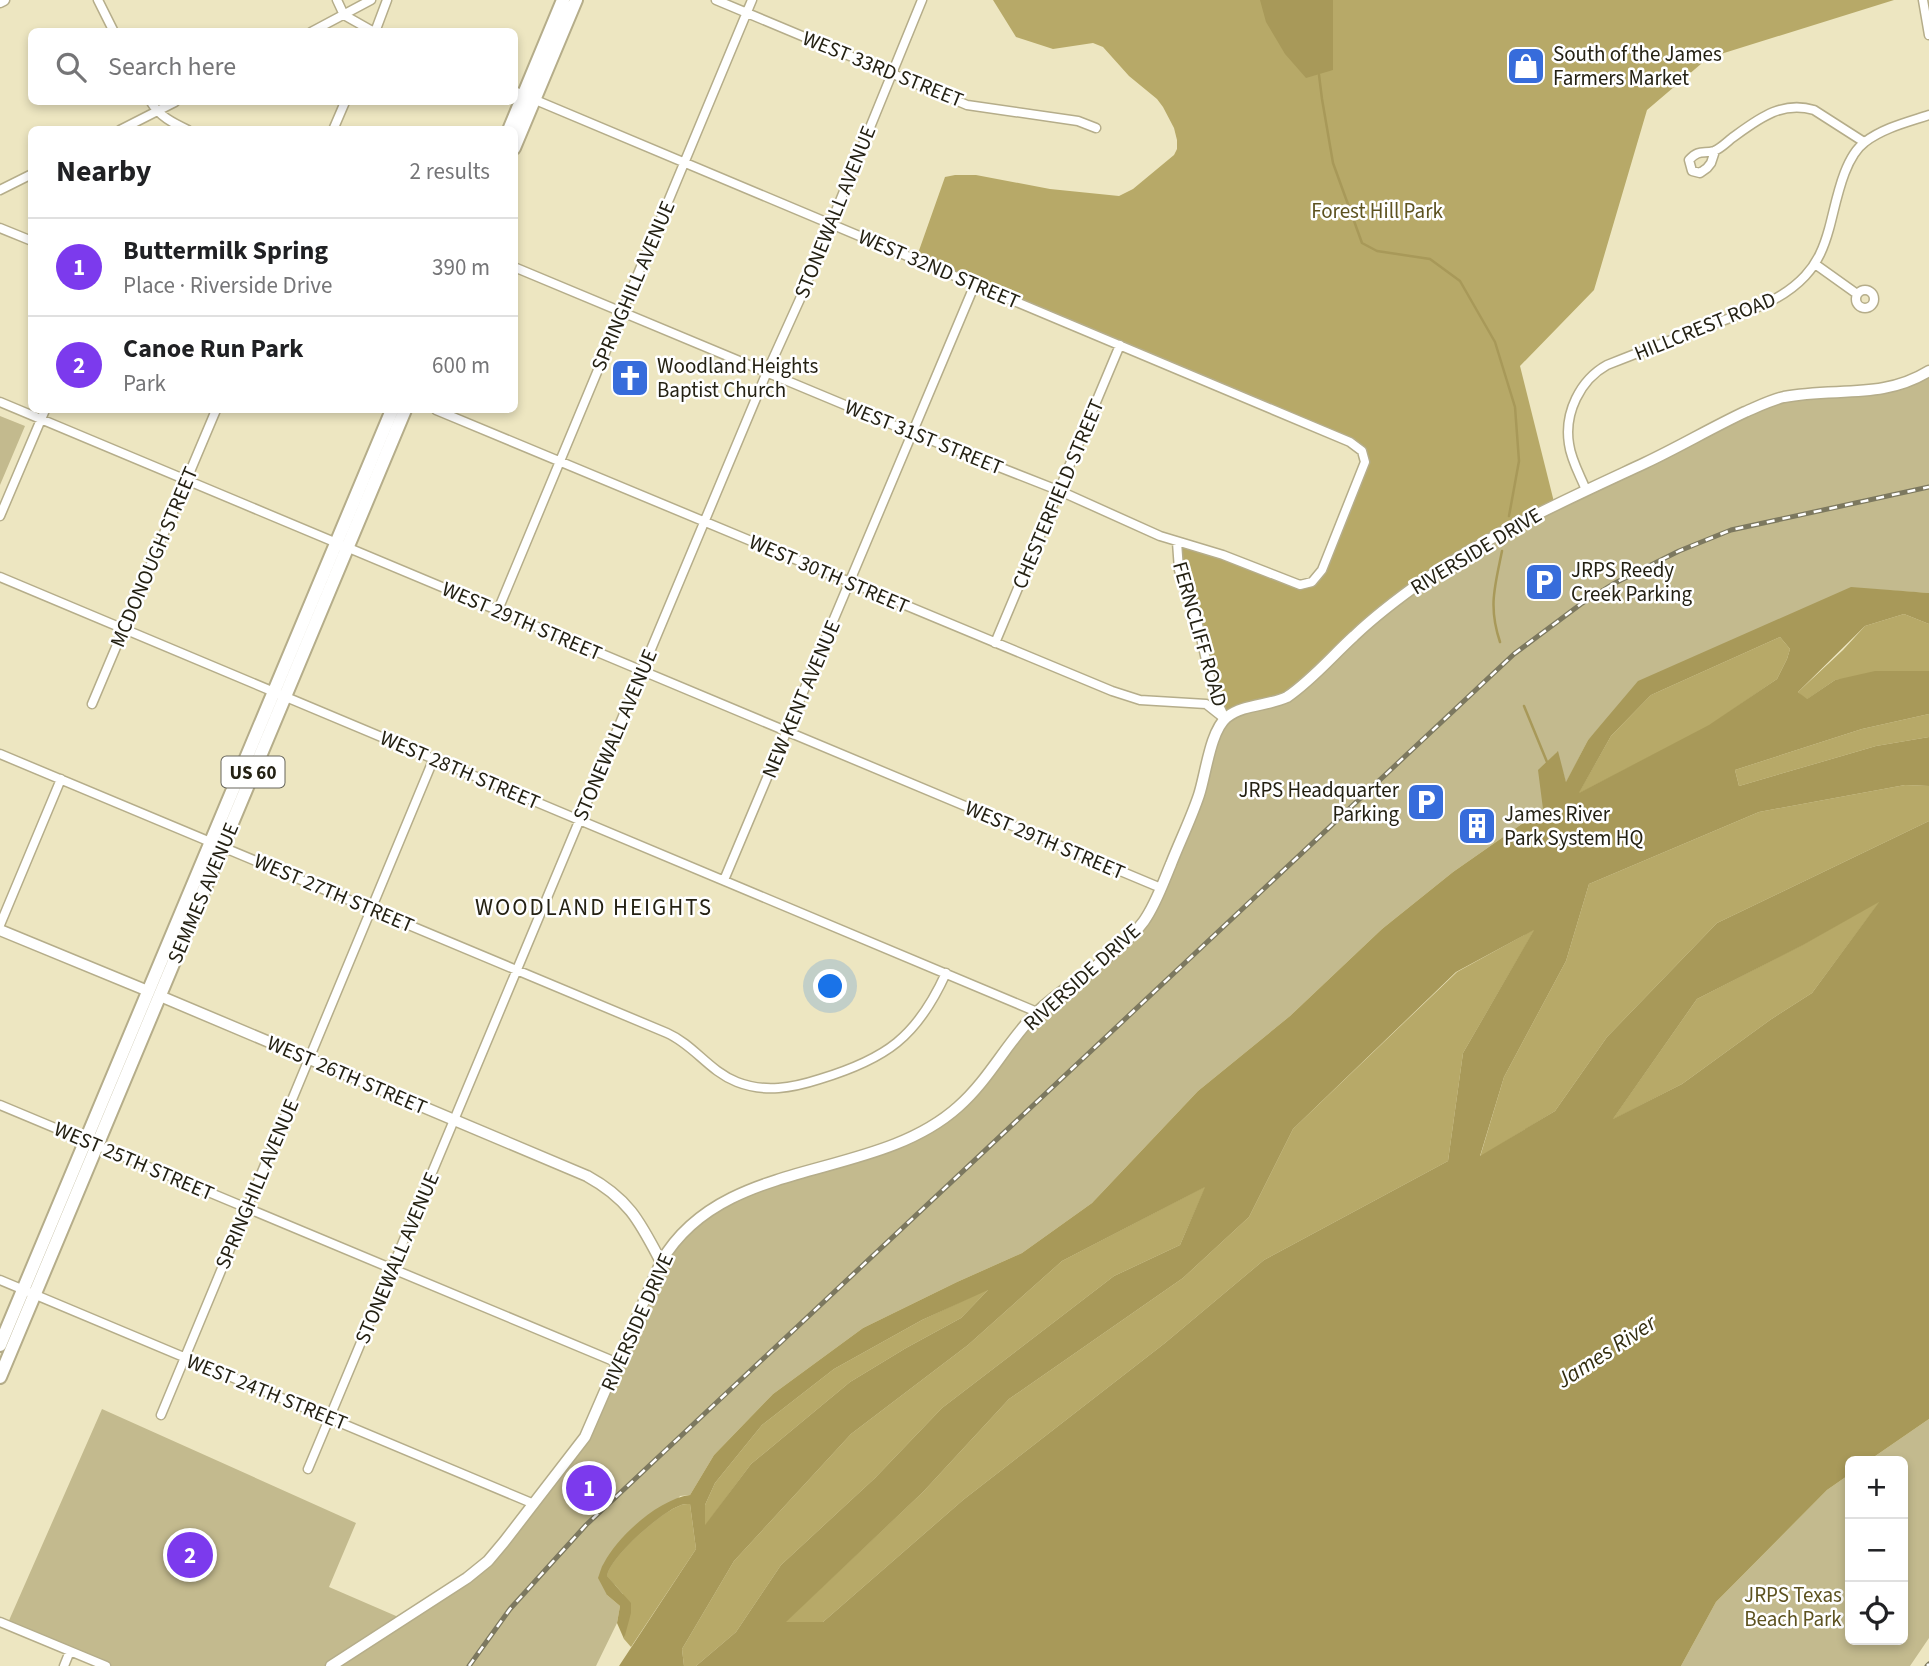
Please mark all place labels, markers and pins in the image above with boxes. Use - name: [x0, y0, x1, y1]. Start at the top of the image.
- place label: South of the James Farmers Market: [1553, 39, 1722, 93]
- shop icon: South of the James Farmers Market: [1505, 45, 1547, 87]
- place label: Woodland Heights Baptist Church: [657, 351, 818, 405]
- church icon: Woodland Heights Baptist Church: [609, 357, 651, 399]
- place label: JRPS Reedy Creek Parking: [1571, 555, 1692, 609]
- parking icon: JRPS Reedy Creek Parking: [1523, 561, 1565, 603]
- place label: JRPS Headquarter Parking: [1238, 775, 1400, 829]
- parking icon: JRPS Headquarter Parking: [1405, 781, 1447, 823]
- place label: James River Park System HQ: [1504, 799, 1643, 853]
- building icon: James River Park System HQ: [1456, 805, 1498, 847]
- pin: 1: [566, 1462, 612, 1514]
- pin: 2: [167, 1529, 213, 1581]

